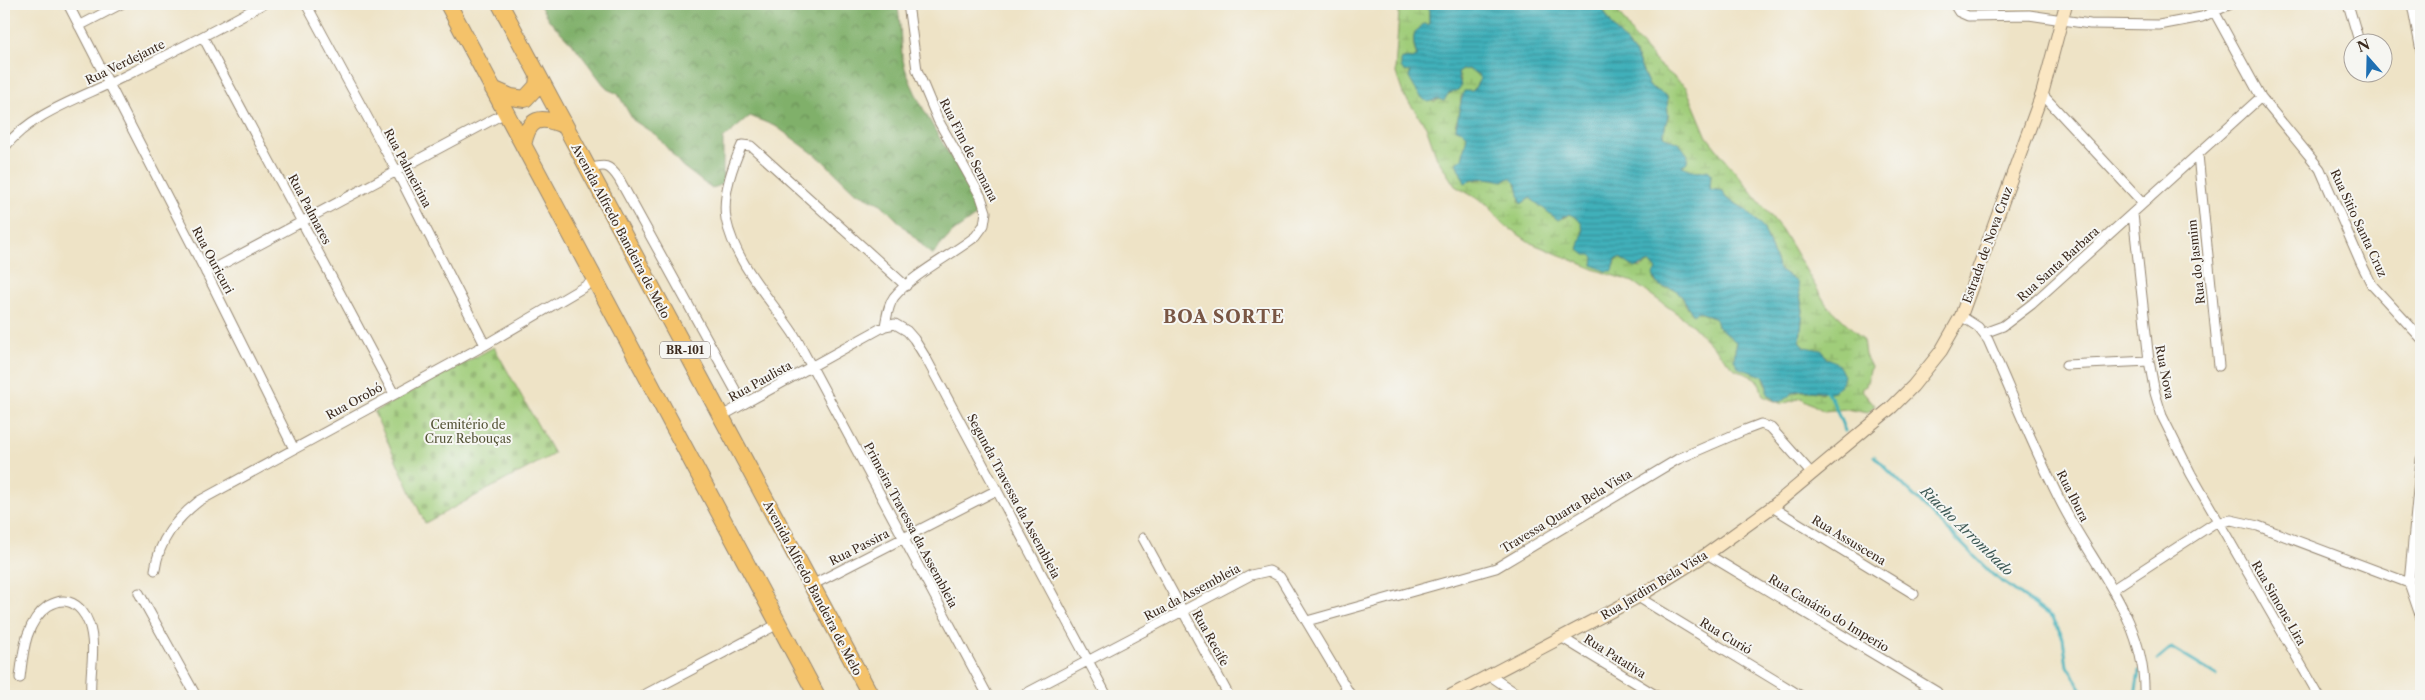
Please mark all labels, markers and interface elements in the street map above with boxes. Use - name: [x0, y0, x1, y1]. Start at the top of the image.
- north arrow: [2342, 32, 2392, 82]
- text: N: [2355, 35, 2372, 56]
- street label: Rua Verdejante: [83, 36, 167, 88]
- street label: Rua Fim de Semana: [936, 96, 1002, 205]
- street label: Rua Palmeirina: [381, 126, 435, 211]
- street label: Avenida Alfredo Bandeira de Melo: [568, 140, 674, 321]
- street label: Rua Sitio Santa Cruz: [2327, 167, 2391, 279]
- street label: Rua Palmares: [285, 171, 335, 247]
- street label: Estrada de Nova Cruz: [1959, 185, 2015, 305]
- street label: Rua do Jasmim: [2184, 219, 2208, 305]
- street label: Rua Santa Barbara: [2014, 223, 2102, 305]
- street label: Rua Ouricuri: [189, 224, 237, 297]
- district label: BOA SORTE: [1163, 306, 1285, 328]
- road number: BR-101: [660, 342, 710, 358]
- street label: Rua Nova: [2152, 344, 2178, 401]
- street label: Rua Paulista: [726, 357, 795, 405]
- street label: Rua Orobó: [323, 379, 385, 423]
- street label: Segunda Travessa da Assembleia: [964, 411, 1064, 582]
- park label: Cemitério de Cruz Rebouças: [425, 417, 511, 446]
- street label: Primeira Travessa da Assembleia: [861, 440, 961, 611]
- street label: Travessa Quarta Bela Vista: [1498, 466, 1635, 556]
- street label: Rua Ibura: [2054, 468, 2093, 525]
- water label: Riacho Arrombado: [1916, 482, 2017, 580]
- street label: Avenida Alfredo Bandeira de Melo: [760, 497, 866, 678]
- street label: Rua Assuscena: [1809, 512, 1889, 568]
- street label: Rua Passira: [827, 525, 892, 568]
- street label: Rua Jardim Bela Vista: [1598, 547, 1711, 623]
- street label: Rua Simone Lira: [2249, 558, 2310, 649]
- street label: Rua da Assembleia: [1141, 560, 1243, 624]
- street label: Rua Canário do Imperio: [1766, 571, 1892, 655]
- street label: Rua Recife: [1189, 607, 1233, 669]
- street label: Rua Curió: [1697, 615, 1755, 657]
- street label: Rua Patativa: [1581, 631, 1649, 681]

